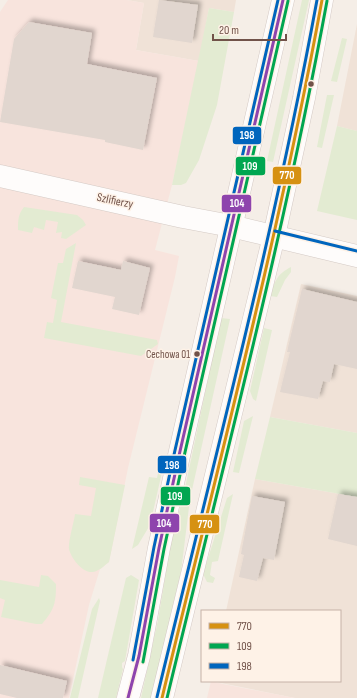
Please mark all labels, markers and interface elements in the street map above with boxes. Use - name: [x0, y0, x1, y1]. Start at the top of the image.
- scale bar: [213, 16, 286, 42]
- text: 20 m: [219, 23, 239, 38]
- unlabelled marker: [306, 79, 316, 89]
- line badge: 198: [232, 126, 262, 145]
- text: 198: [240, 129, 254, 142]
- line badge: 109: [235, 156, 266, 176]
- text: 109: [243, 160, 257, 173]
- line badge: 770: [272, 166, 302, 185]
- text: 770: [280, 169, 294, 182]
- street label: Szlifierzy: [96, 190, 135, 212]
- line badge: 104: [221, 194, 252, 213]
- text: 104: [230, 197, 244, 210]
- place label: Cechowa 01: [146, 348, 190, 361]
- marker: Cechowa 01: [192, 349, 202, 359]
- line badge: 198: [157, 455, 187, 474]
- text: 198: [165, 459, 179, 472]
- line badge: 109: [160, 486, 191, 506]
- text: 109: [168, 490, 182, 503]
- line badge: 104: [149, 513, 180, 533]
- line badge: 770: [189, 514, 220, 534]
- text: 104: [157, 517, 171, 530]
- text: 770: [198, 518, 212, 531]
- legend: [201, 610, 341, 682]
- text: 770: [237, 619, 252, 634]
- text: 109: [237, 639, 252, 654]
- text: 198: [237, 659, 252, 674]

